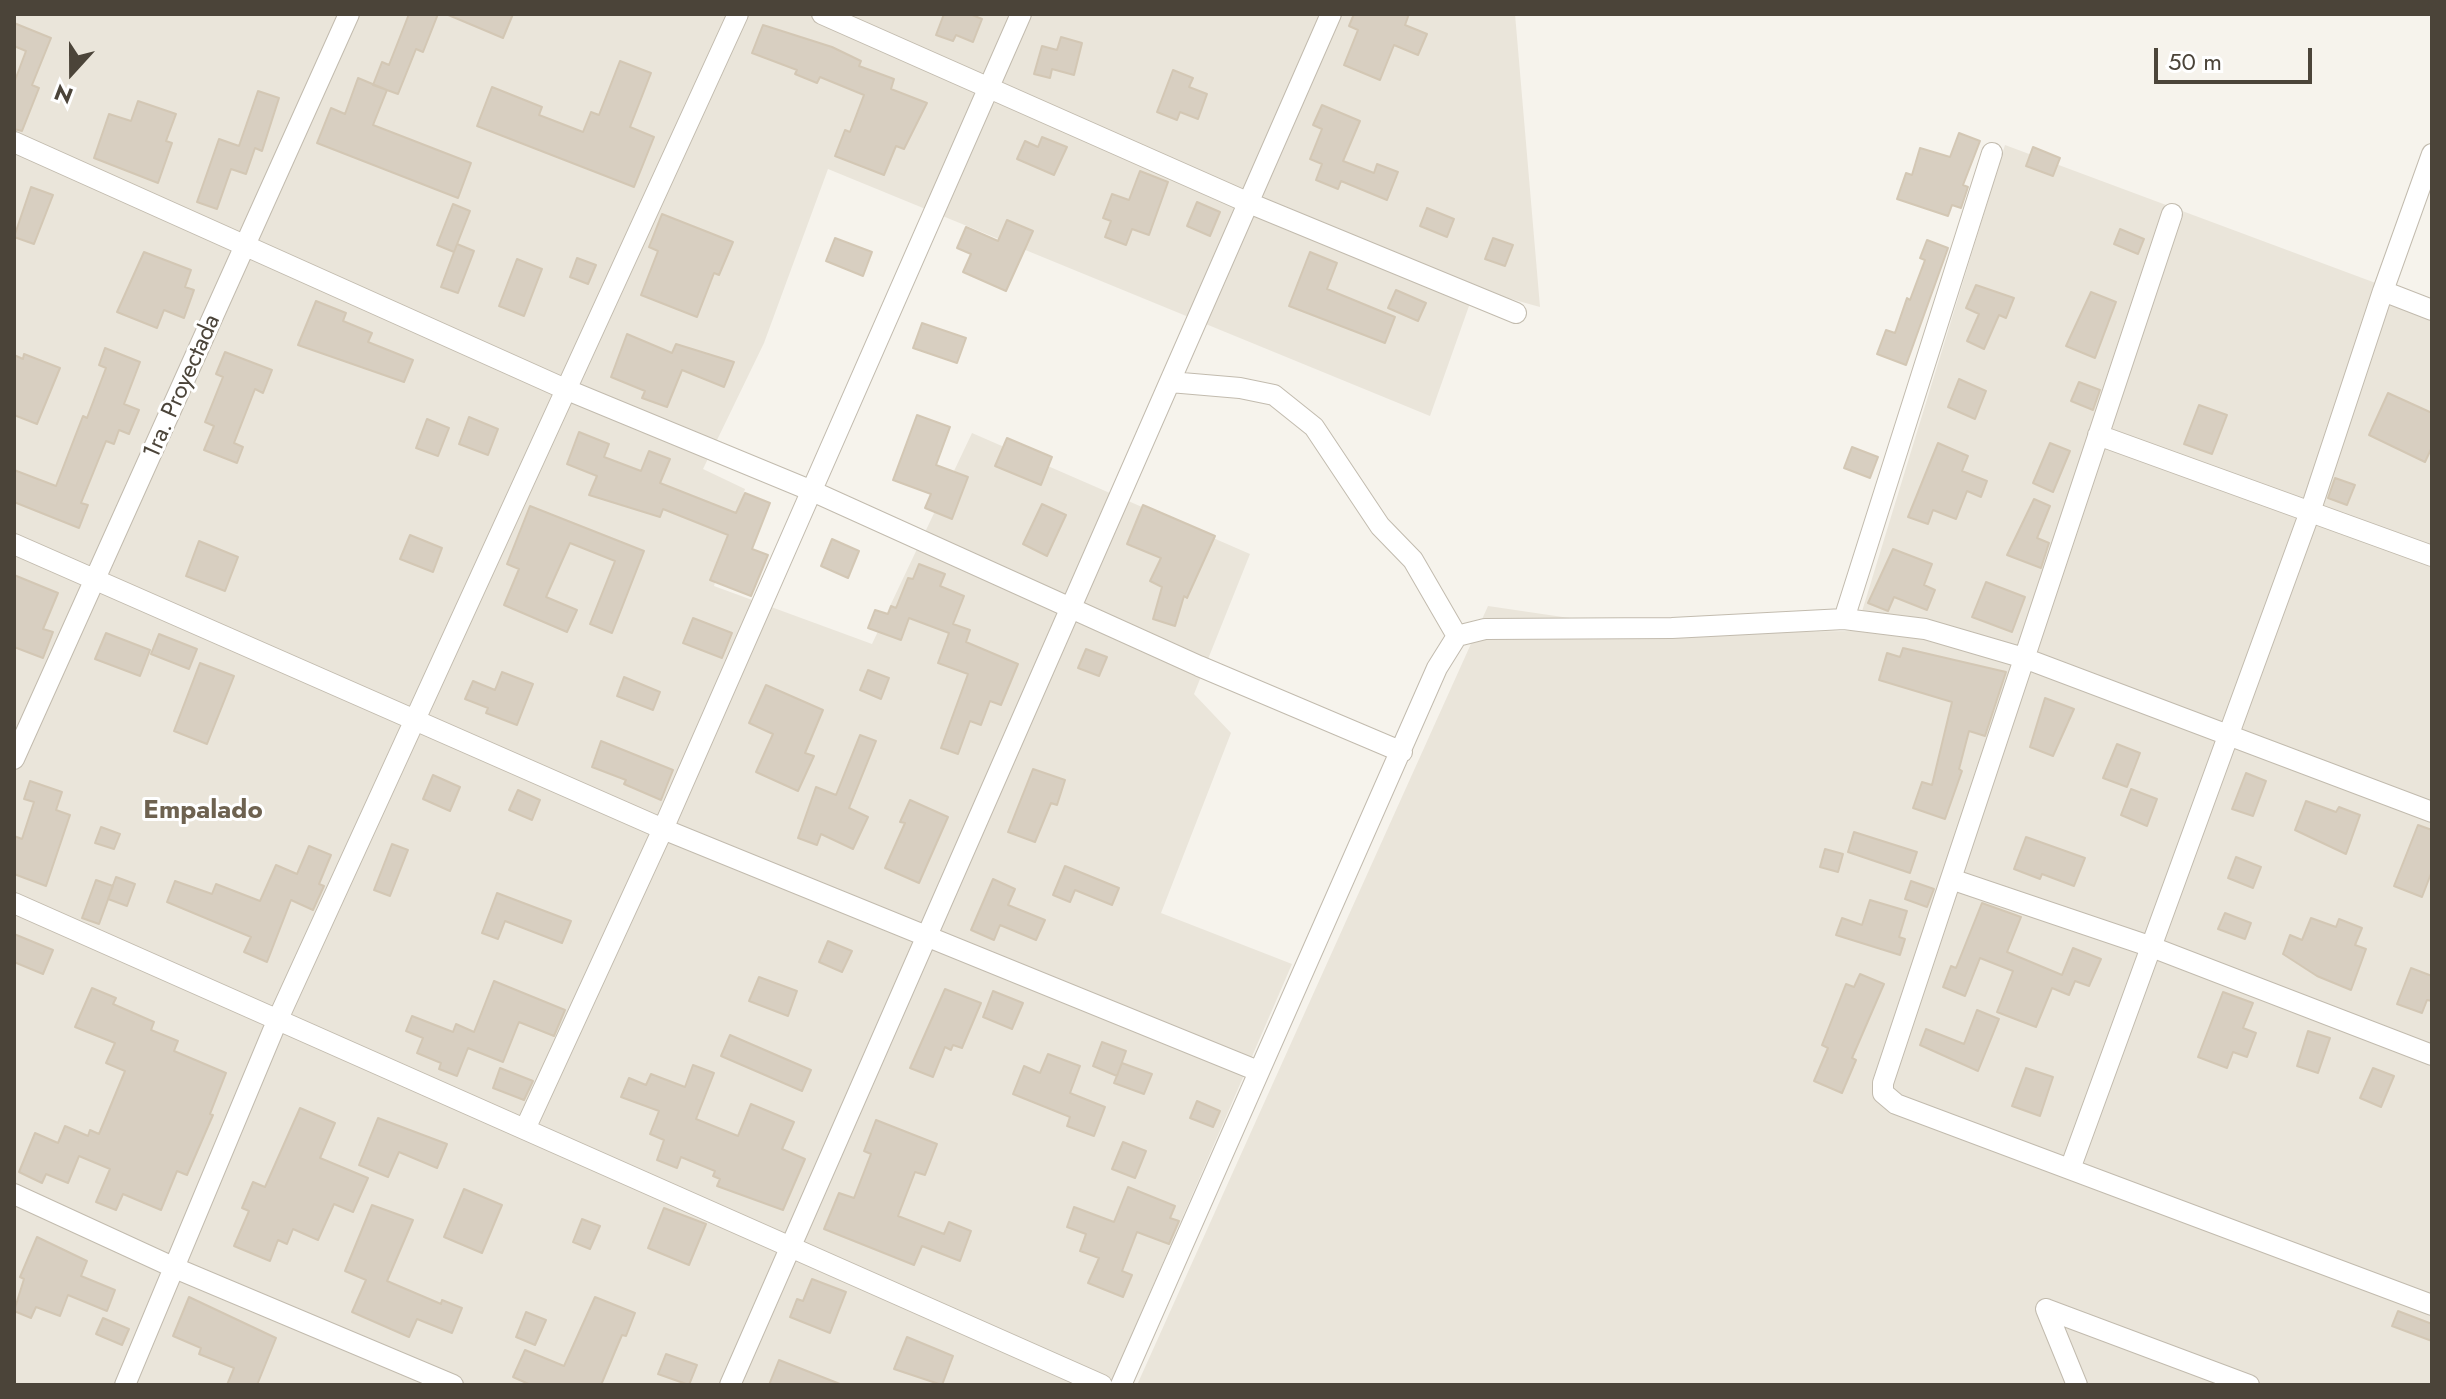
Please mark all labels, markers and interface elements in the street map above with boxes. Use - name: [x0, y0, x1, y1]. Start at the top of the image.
- north arrow: [32, 32, 112, 112]
- scale bar: [2158, 32, 2316, 82]
- text: 50 m: [2168, 44, 2222, 79]
- text: N: [50, 76, 77, 112]
- street label: 1ra. Proyectada: [138, 310, 228, 464]
- district label: Empalado: [143, 796, 263, 828]

